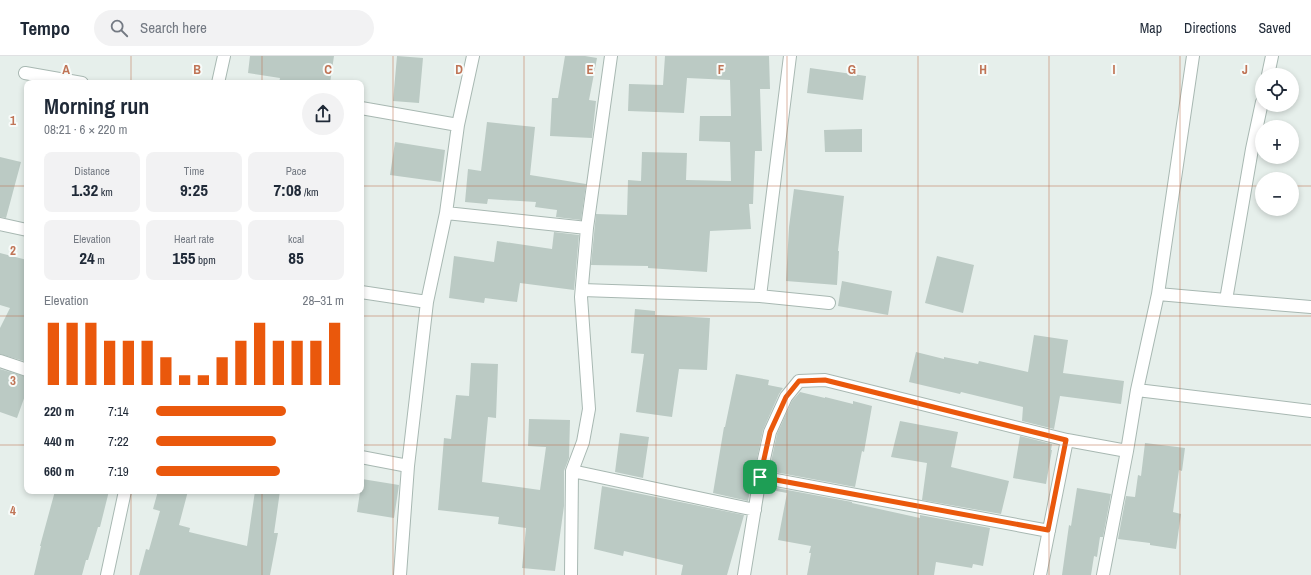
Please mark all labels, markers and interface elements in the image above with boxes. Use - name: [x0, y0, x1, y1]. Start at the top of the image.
- search box: [94, 10, 374, 46]
- text: Tempo: [20, 15, 70, 41]
- icon: search: [108, 17, 130, 39]
- text: Search here: [140, 17, 207, 38]
- text: Map: [1140, 19, 1162, 37]
- text: Directions: [1184, 19, 1236, 37]
- text: Saved: [1258, 19, 1291, 37]
- text: A: [62, 61, 70, 78]
- text: B: [193, 61, 201, 78]
- text: C: [324, 61, 332, 78]
- text: D: [455, 61, 463, 78]
- text: E: [586, 61, 594, 78]
- text: F: [718, 61, 725, 78]
- text: G: [848, 61, 856, 78]
- text: H: [979, 61, 987, 78]
- text: I: [1113, 61, 1116, 78]
- text: J: [1242, 61, 1248, 78]
- map controls: [1255, 68, 1299, 216]
- button: locate: [1255, 68, 1299, 112]
- text: Morning run: [44, 91, 149, 121]
- button: share: [302, 93, 344, 135]
- text: 1: [10, 112, 16, 129]
- button: +: [1255, 120, 1299, 164]
- text: 08:21 · 6 × 220 m: [44, 121, 127, 138]
- text: Distance: [74, 164, 110, 178]
- text: Time: [184, 164, 204, 178]
- text: Pace: [286, 164, 306, 178]
- button: −: [1255, 172, 1299, 216]
- text: 1.32: [71, 178, 98, 201]
- text: 9:25: [180, 178, 208, 201]
- text: 7:08: [274, 178, 301, 201]
- text: km: [98, 185, 113, 199]
- text: /km: [301, 185, 318, 199]
- text: Elevation: [73, 232, 111, 246]
- text: Heart rate: [174, 232, 214, 246]
- text: kcal: [288, 232, 304, 246]
- text: 2: [10, 242, 16, 259]
- text: 24: [79, 246, 95, 269]
- text: 155: [172, 246, 196, 269]
- text: 85: [288, 246, 304, 269]
- text: m: [95, 253, 105, 267]
- text: bpm: [196, 253, 216, 267]
- text: Elevation: [44, 292, 88, 309]
- text: 28–31 m: [303, 292, 344, 309]
- text: 3: [10, 372, 16, 389]
- text: 220 m: [44, 403, 74, 420]
- text: 7:14: [108, 403, 129, 420]
- text: 440 m: [44, 433, 74, 450]
- text: 7:22: [108, 433, 129, 450]
- pin: [743, 460, 777, 494]
- text: 660 m: [44, 463, 74, 480]
- text: 7:19: [108, 463, 129, 480]
- icon: arrive: [749, 466, 771, 488]
- text: 4: [10, 502, 16, 519]

